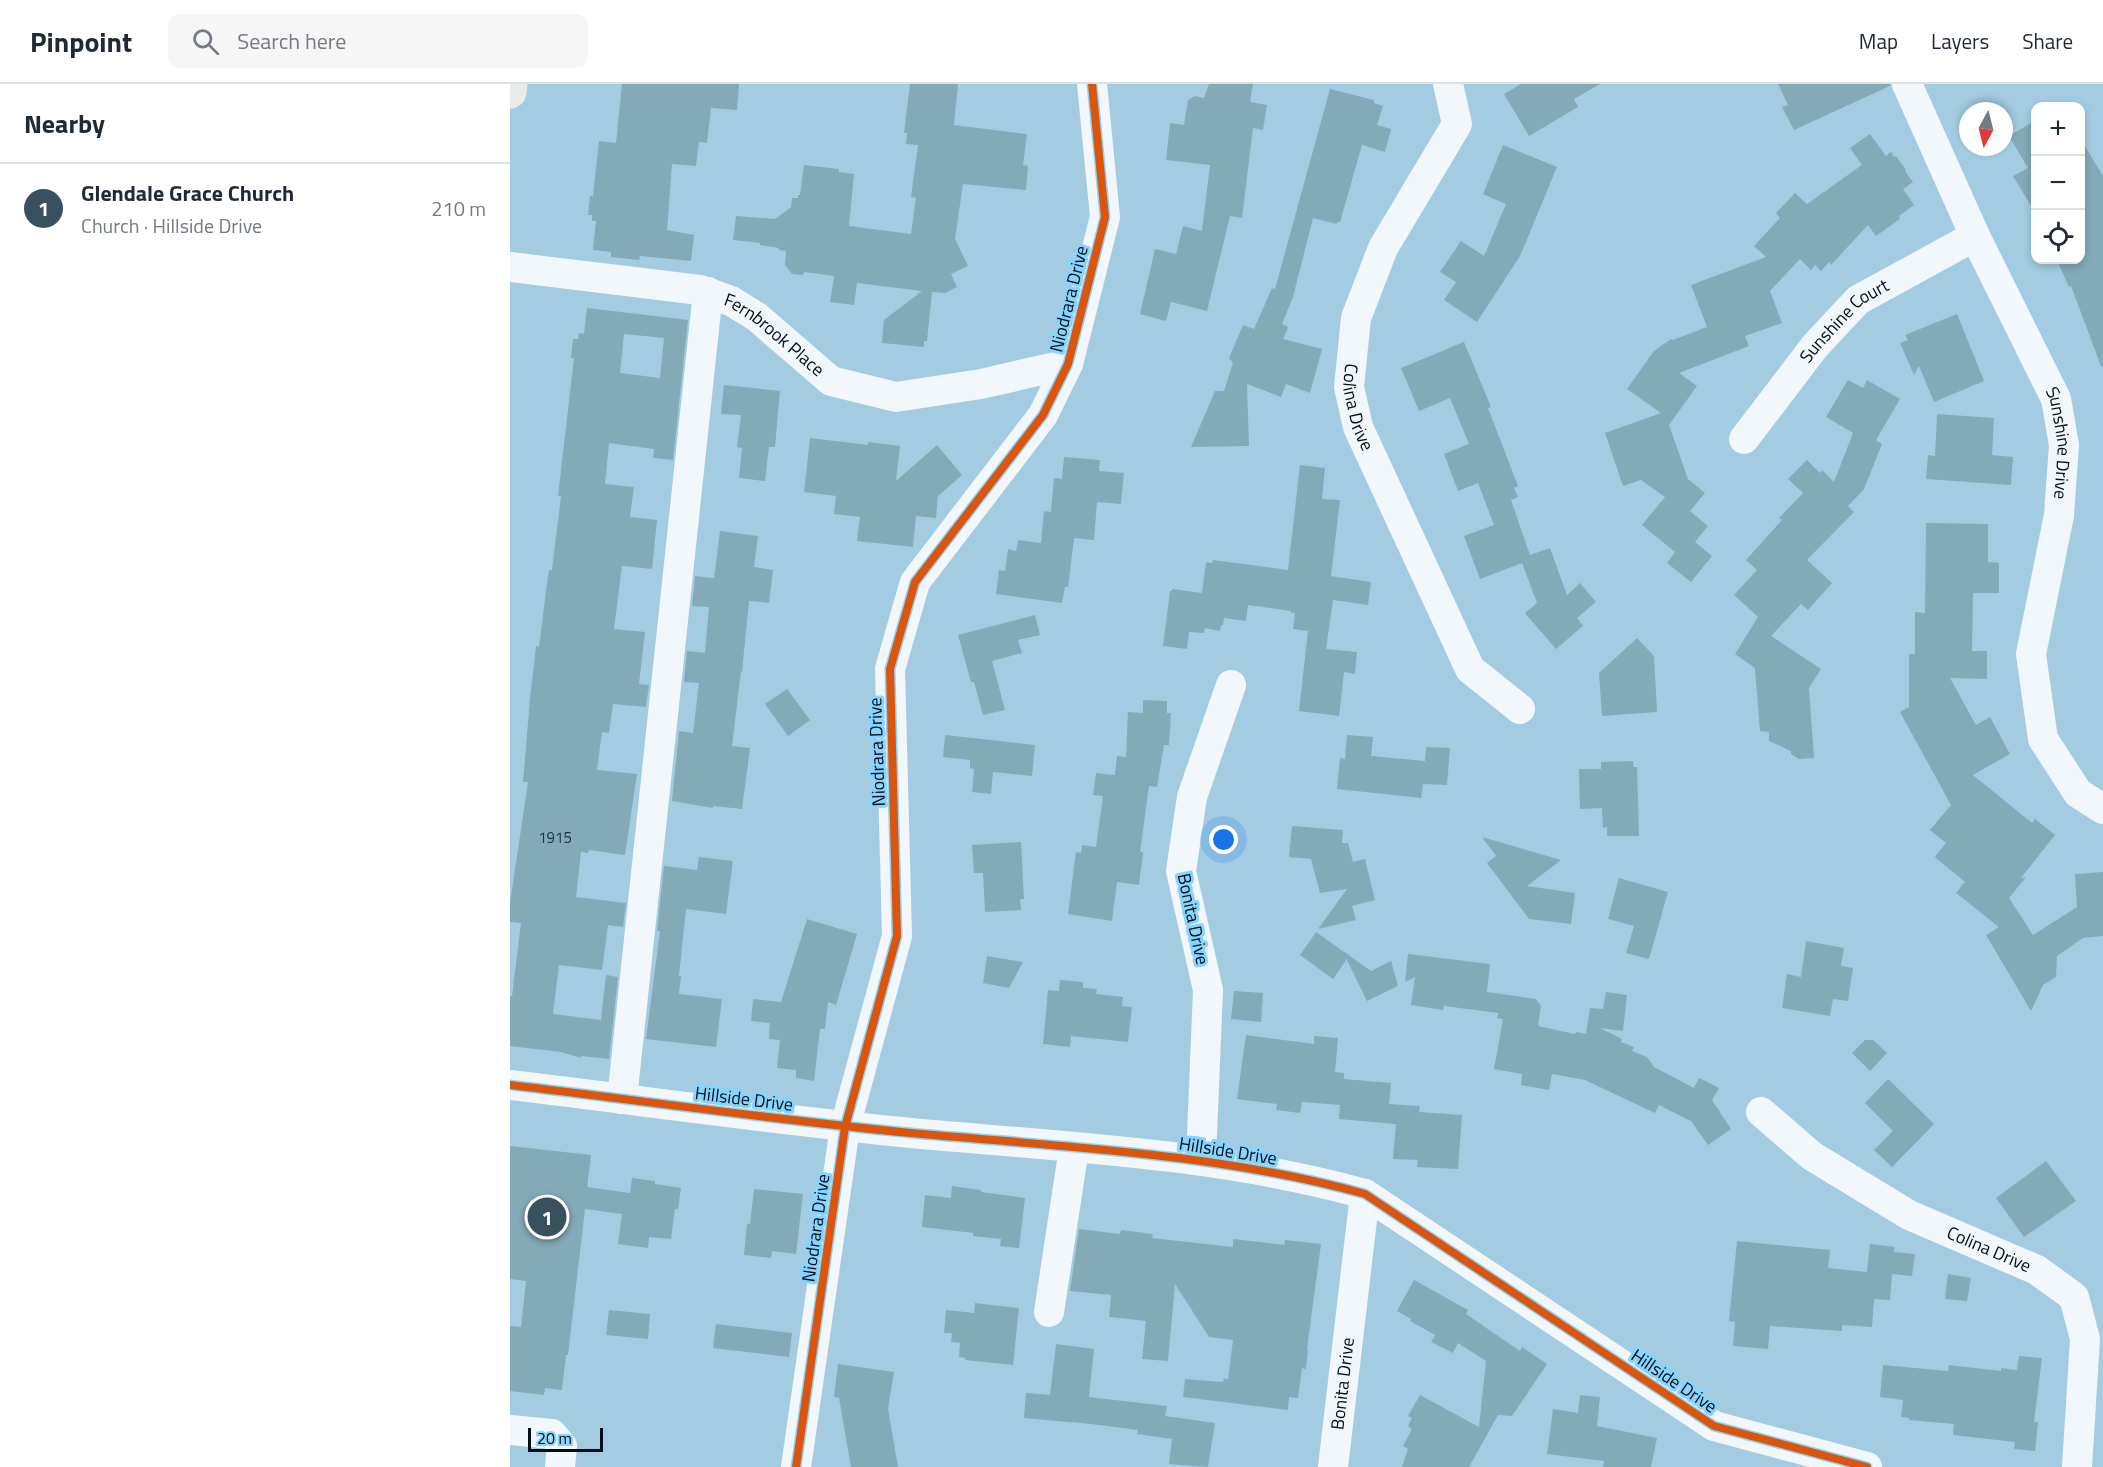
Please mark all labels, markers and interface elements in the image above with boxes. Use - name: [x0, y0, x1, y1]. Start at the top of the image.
- search box: [168, 14, 588, 68]
- text: Pinpoint: [30, 20, 132, 63]
- text: Search here: [237, 24, 346, 58]
- icon: search: [189, 25, 222, 58]
- text: Map: [1859, 25, 1898, 57]
- text: Layers: [1931, 25, 1989, 57]
- text: Share: [2022, 25, 2073, 57]
- north arrow: [1959, 102, 2013, 156]
- map controls: [2031, 102, 2085, 264]
- button: +: [2031, 102, 2085, 156]
- text: Nearby: [24, 104, 105, 143]
- button: −: [2031, 156, 2085, 210]
- text: Glendale Grace Church: [81, 176, 294, 210]
- text: 1: [38, 193, 49, 224]
- text: 210 m: [431, 193, 486, 224]
- text: Church · Hillside Drive: [81, 210, 262, 241]
- button: locate: [2031, 210, 2085, 264]
- street label: Niodrara Drive: [1042, 243, 1095, 355]
- street label: Sunshine Court: [1793, 271, 1894, 369]
- street label: Fernbrook Place: [721, 286, 831, 383]
- street label: Colina Drive: [1336, 362, 1381, 455]
- street label: Sunshine Drive: [2039, 382, 2078, 500]
- street label: Niodrara Drive: [861, 697, 892, 807]
- your location: [1209, 825, 1238, 854]
- house number: 1915: [538, 826, 572, 849]
- street label: Bonita Drive: [1171, 871, 1216, 967]
- street label: Hillside Drive: [693, 1079, 795, 1118]
- street label: Hillside Drive: [1177, 1129, 1279, 1172]
- street label: Niodrara Drive: [795, 1172, 836, 1284]
- pin: 1: [528, 1194, 567, 1240]
- street label: Colina Drive: [1943, 1219, 2036, 1279]
- street label: Bonita Drive: [1323, 1336, 1361, 1431]
- street label: Hillside Drive: [1626, 1342, 1723, 1419]
- scale bar: [528, 1425, 603, 1452]
- text: 20 m: [537, 1426, 572, 1450]

